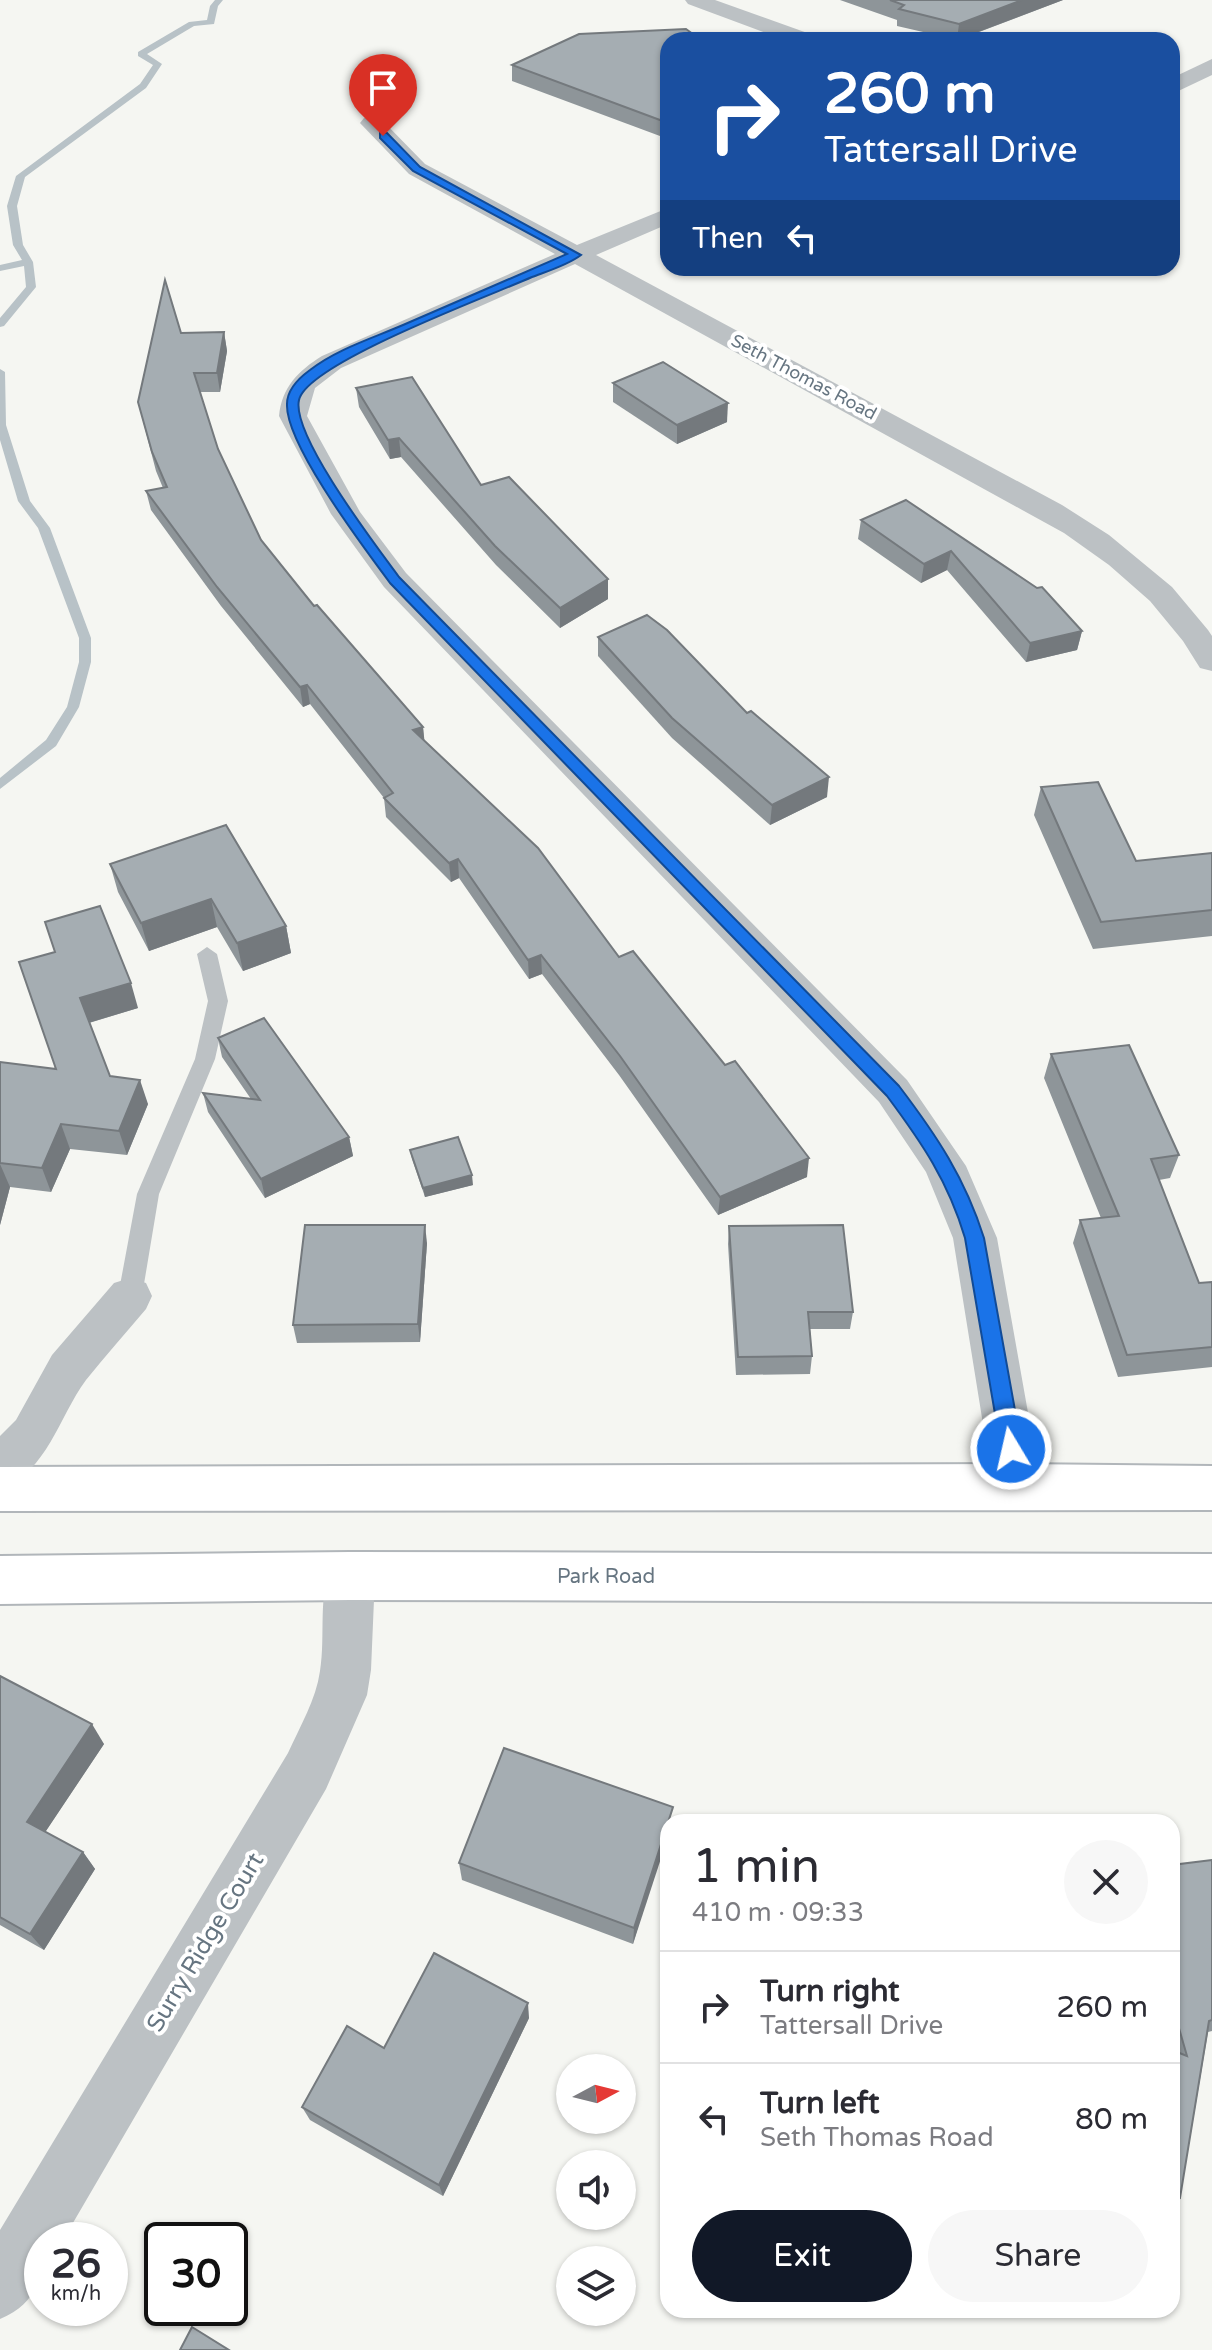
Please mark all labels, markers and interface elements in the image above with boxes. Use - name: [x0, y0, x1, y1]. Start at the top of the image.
- pin: [349, 54, 417, 136]
- text: 260 m: [824, 61, 995, 128]
- icon: right: [692, 64, 796, 168]
- icon: arrive: [361, 66, 405, 110]
- text: Tattersall Drive: [824, 129, 1078, 172]
- icon: left: [780, 216, 824, 260]
- text: Then: [692, 220, 764, 257]
- street label: Seth Thomas Road: [727, 329, 881, 425]
- position arrow: [969, 1407, 1053, 1491]
- street label: Park Road: [557, 1565, 655, 1589]
- text: 1 min: [692, 1838, 820, 1896]
- button: close: [1064, 1840, 1148, 1924]
- street label: Surry Ridge Court: [141, 1847, 270, 2037]
- text: 410 m · 09:33: [692, 1897, 864, 1928]
- text: Turn right: [760, 1973, 900, 2010]
- icon: right: [692, 1985, 736, 2029]
- text: 260 m: [1056, 1989, 1148, 2026]
- text: Tattersall Drive: [760, 2010, 943, 2041]
- north arrow: [556, 2054, 636, 2134]
- map controls: [556, 2054, 636, 2326]
- text: Turn left: [760, 2085, 879, 2122]
- icon: left: [692, 2097, 736, 2141]
- text: 80 m: [1075, 2101, 1148, 2138]
- text: Seth Thomas Road: [760, 2122, 994, 2153]
- button: sound: [556, 2150, 636, 2230]
- button: Exit: [692, 2210, 912, 2302]
- button: Share: [928, 2210, 1148, 2302]
- speed limit sign: 30: [144, 2222, 248, 2326]
- text: 26: [51, 2240, 101, 2288]
- button: layers: [556, 2246, 636, 2326]
- text: km/h: [51, 2282, 101, 2306]

